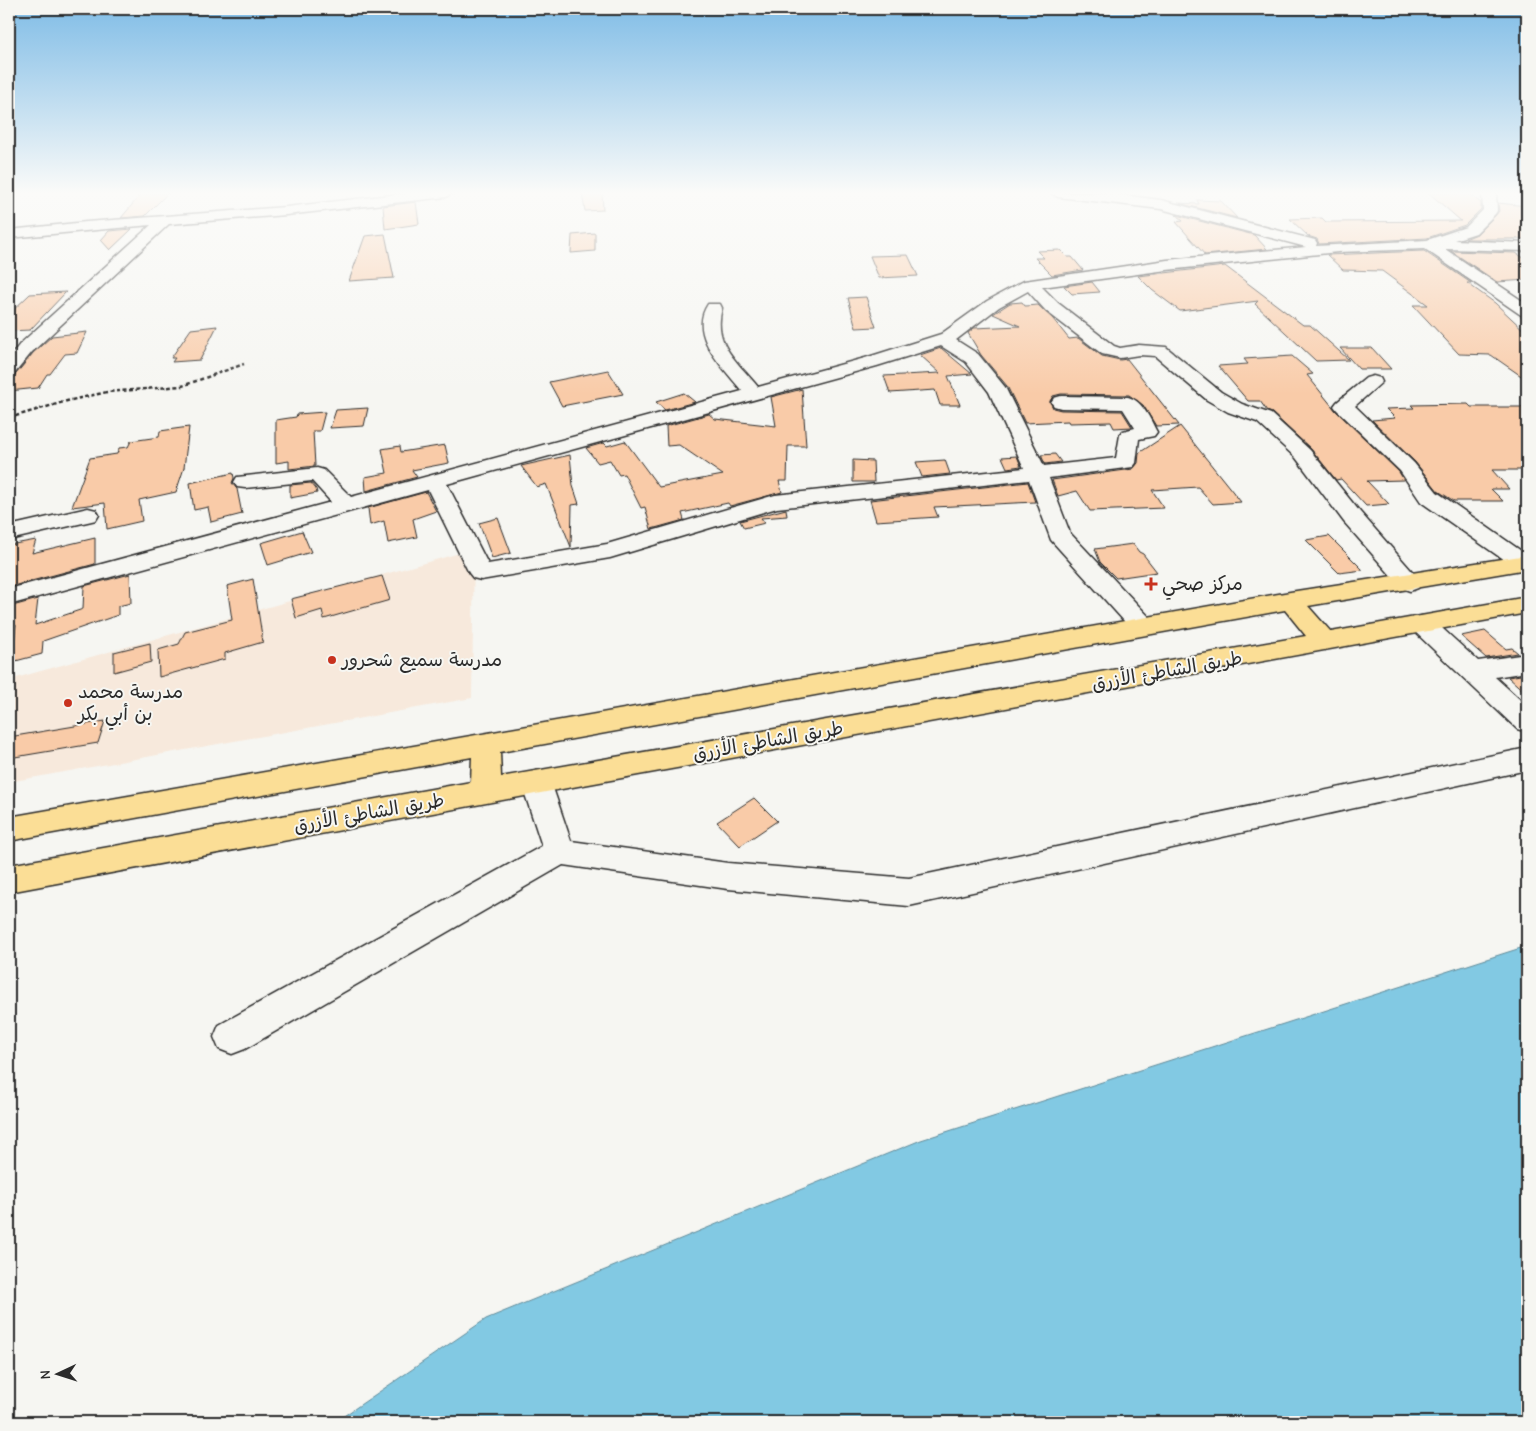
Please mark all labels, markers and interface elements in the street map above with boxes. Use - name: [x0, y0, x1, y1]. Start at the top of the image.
- place label: مركز صحي: [1162, 573, 1243, 600]
- marker: مركز صحي: [1144, 577, 1158, 591]
- street label: طريق الشاطئ الأزرق: [1090, 645, 1244, 695]
- place label: مدرسة سميع شحرور: [340, 649, 502, 673]
- marker: مدرسة سميع شحرور: [326, 654, 338, 666]
- place label: مدرسة محمد بن أبي بكر: [76, 681, 183, 730]
- marker: مدرسة محمد بن أبي بكر: [62, 697, 74, 709]
- street label: طريق الشاطئ الأزرق: [691, 715, 845, 765]
- street label: طريق الشاطئ الأزرق: [292, 787, 446, 837]
- north arrow: [32, 1348, 82, 1398]
- text: N: [37, 1370, 54, 1380]

